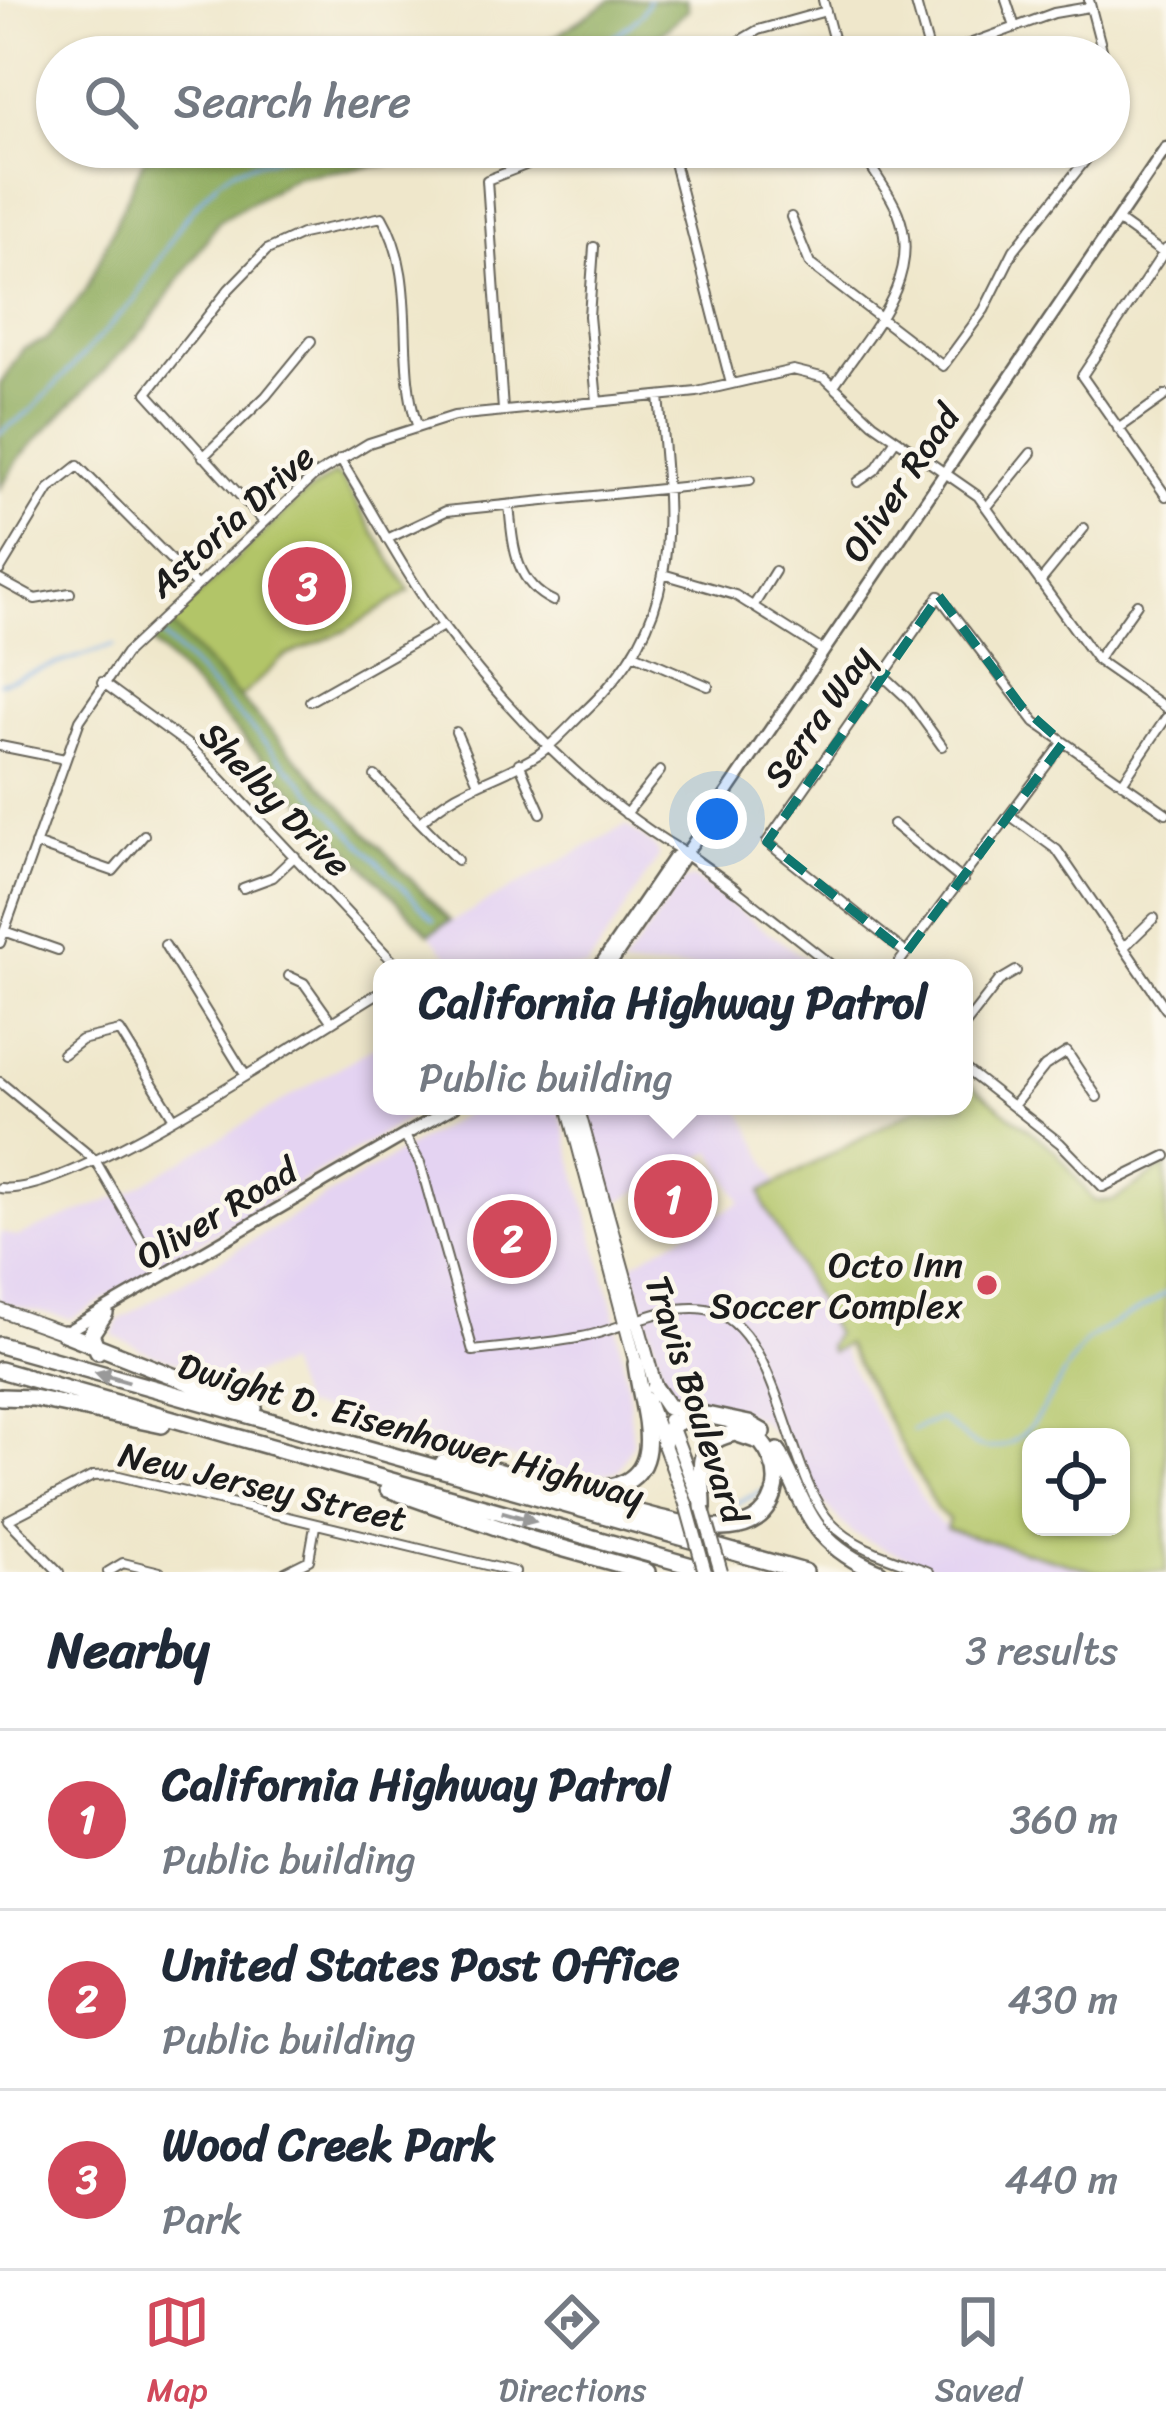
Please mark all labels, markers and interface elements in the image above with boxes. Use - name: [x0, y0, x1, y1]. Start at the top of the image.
- search box: [36, 36, 1130, 168]
- text: Search here: [174, 62, 411, 142]
- icon: search: [78, 69, 144, 135]
- street label: Oliver Road: [824, 389, 979, 576]
- street label: Astoria Drive: [132, 427, 330, 615]
- pin: 3: [268, 541, 346, 631]
- street label: Serra Way: [746, 631, 892, 802]
- street label: Shelby Drive: [183, 706, 367, 893]
- your location: [687, 789, 747, 849]
- popup: [373, 959, 973, 1115]
- text: California Highway Patrol: [419, 963, 927, 1043]
- text: Public building: [419, 1043, 673, 1112]
- street label: Oliver Road: [123, 1139, 313, 1288]
- pin: 1: [634, 1154, 712, 1244]
- pin: 2: [473, 1194, 551, 1284]
- place label: Octo Inn Soccer Complex: [709, 1233, 964, 1338]
- street label: Travis Boulevard: [626, 1267, 767, 1535]
- marker: Octo Inn Soccer Complex: [974, 1272, 1000, 1298]
- street label: Dwight D. Eisenhower Highway: [170, 1334, 652, 1528]
- one-way arrow: [93, 1367, 130, 1385]
- street label: New Jersey Street: [112, 1423, 413, 1551]
- map controls: [1022, 1428, 1130, 1536]
- button: locate: [1022, 1428, 1130, 1536]
- one-way arrow: [501, 1509, 538, 1527]
- text: Nearby: [48, 1605, 209, 1695]
- text: 3 results: [965, 1616, 1118, 1685]
- text: California Highway Patrol: [162, 1745, 670, 1825]
- text: 1: [79, 1785, 95, 1854]
- text: 360 m: [1010, 1785, 1118, 1854]
- text: Public building: [162, 1825, 416, 1894]
- text: United States Post Office: [162, 1925, 679, 2005]
- text: 2: [76, 1965, 98, 2034]
- text: 430 m: [1007, 1965, 1118, 2034]
- text: Public building: [162, 2005, 416, 2074]
- text: Wood Creek Park: [162, 2105, 496, 2185]
- text: 3: [76, 2145, 98, 2214]
- text: 440 m: [1005, 2145, 1118, 2214]
- text: Park: [162, 2185, 242, 2254]
- tab: Map: [144, 2289, 210, 2419]
- tab: Directions: [499, 2289, 646, 2419]
- tab: Saved: [935, 2289, 1022, 2419]

